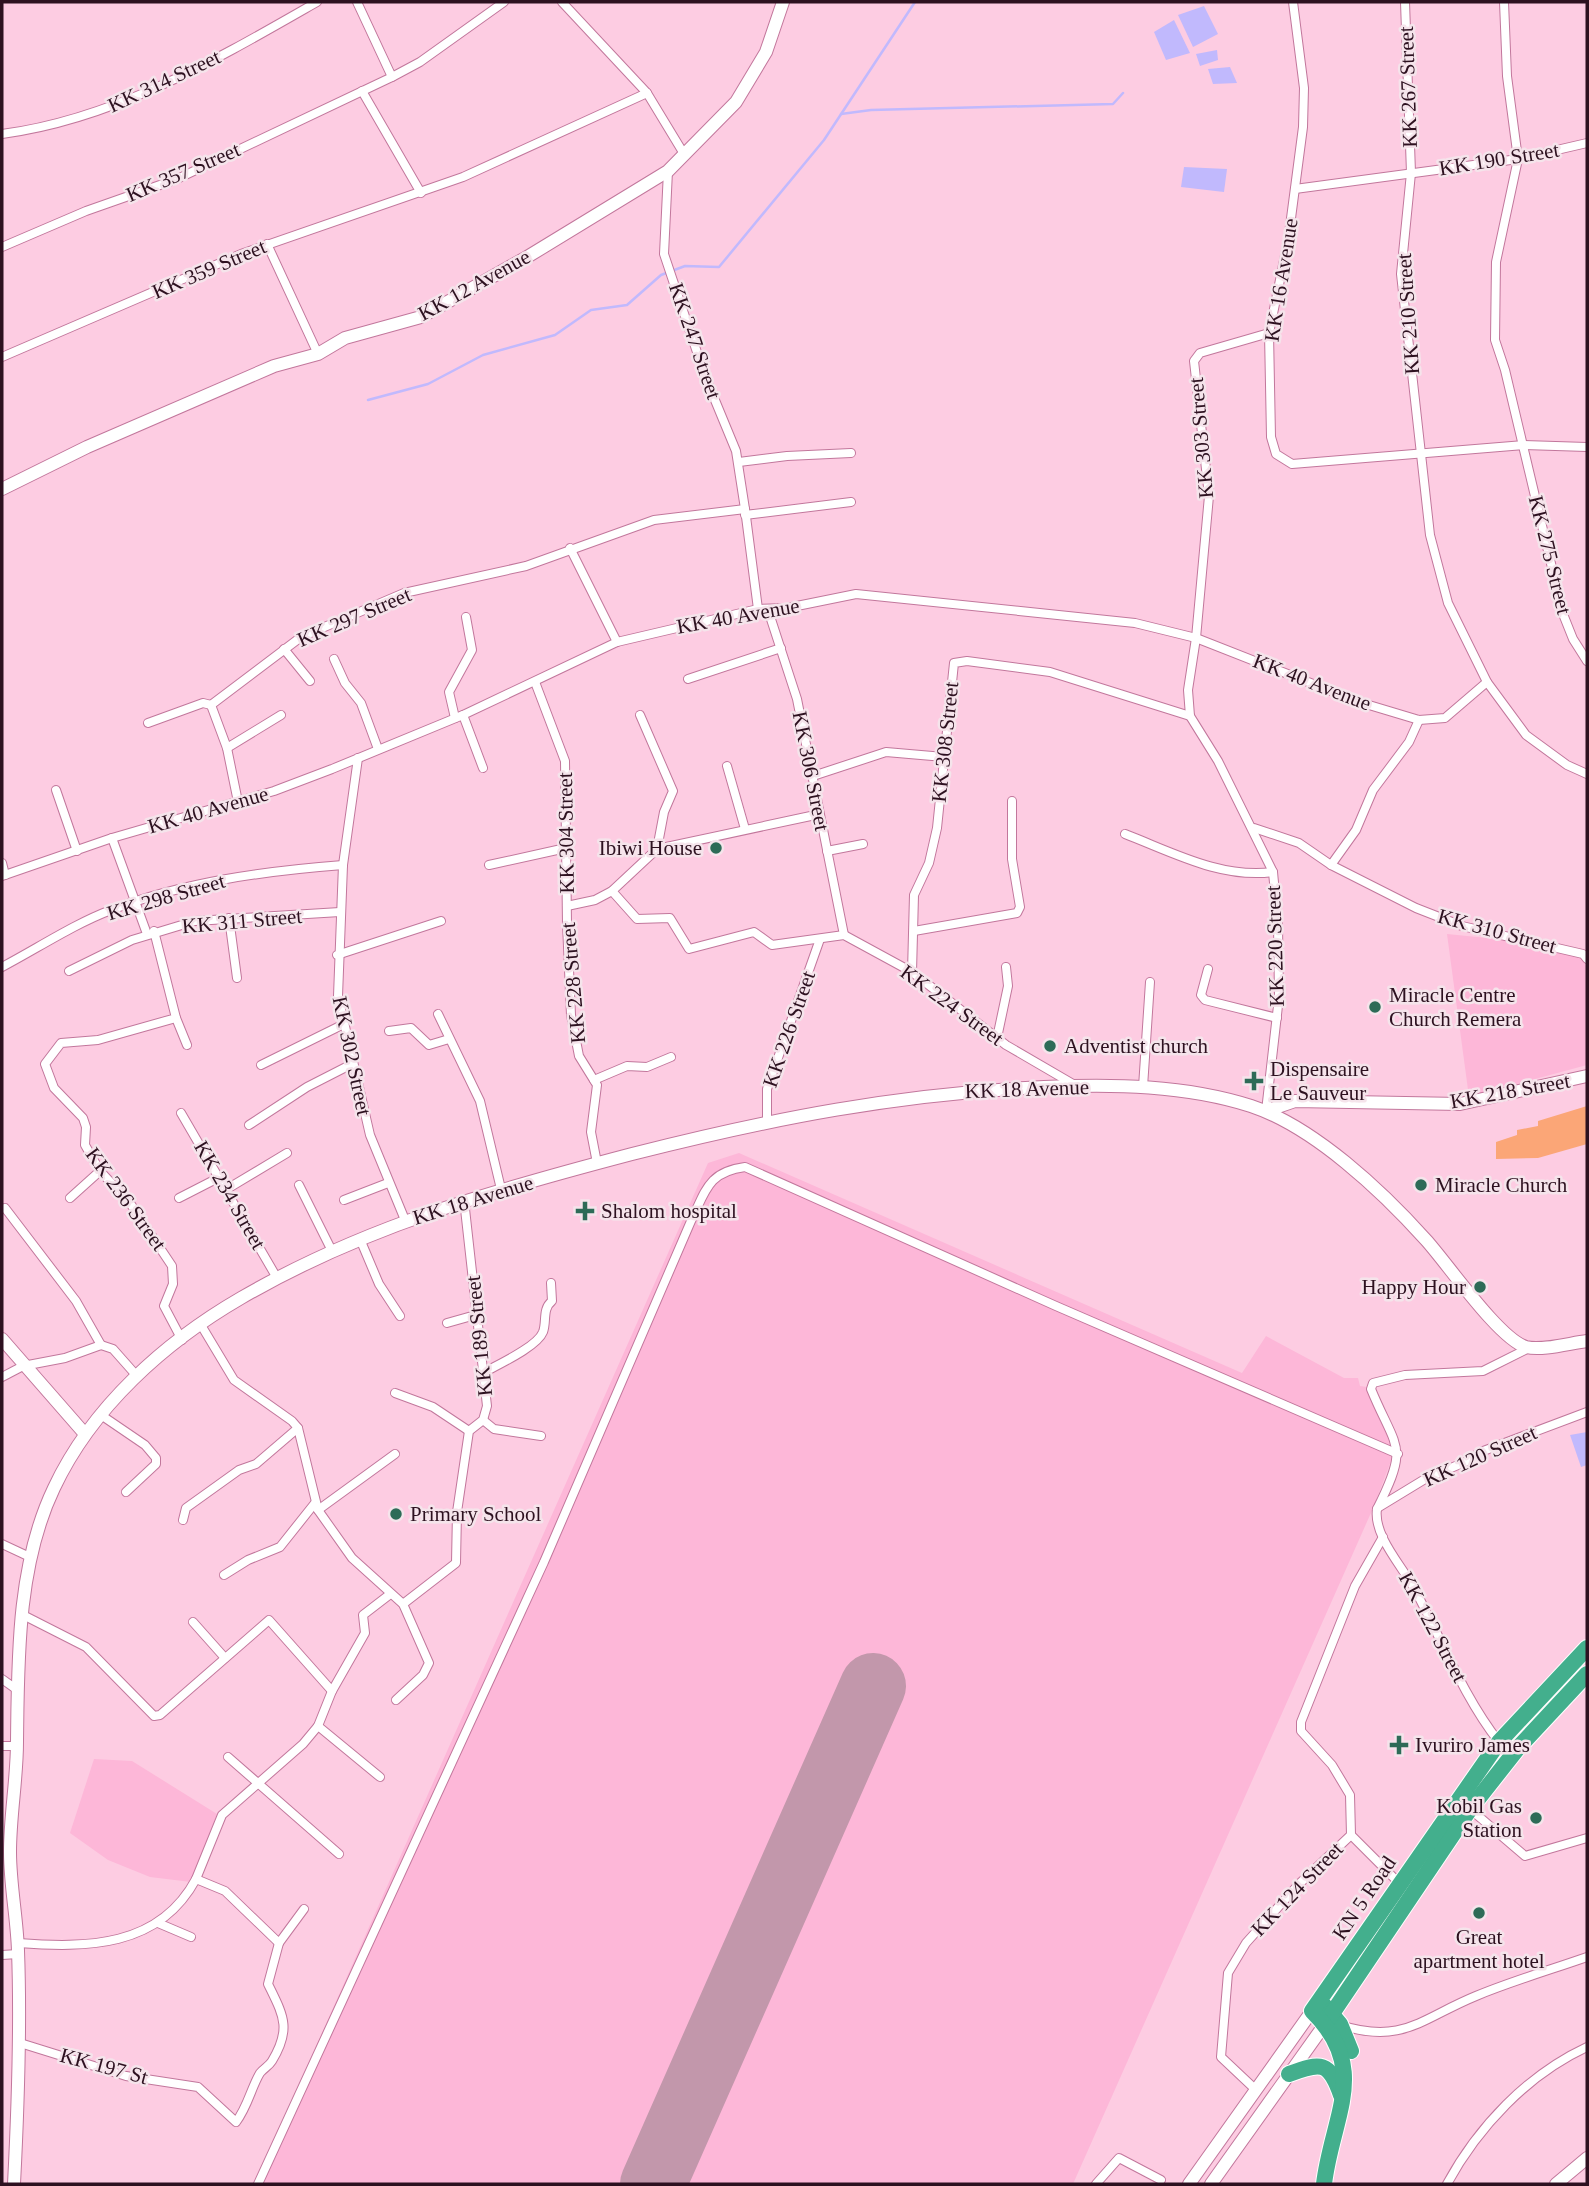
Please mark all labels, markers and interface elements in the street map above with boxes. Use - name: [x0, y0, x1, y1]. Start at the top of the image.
- street label: KK 267 Street: [1394, 26, 1422, 148]
- street label: KK 314 Street: [104, 44, 224, 118]
- street label: KK 357 Street: [122, 137, 244, 207]
- street label: KK 190 Street: [1437, 138, 1561, 180]
- street label: KK 16 Avenue: [1259, 217, 1303, 343]
- street label: KK 359 Street: [148, 234, 270, 304]
- street label: KK 12 Avenue: [414, 244, 534, 326]
- street label: KK 210 Street: [1392, 252, 1424, 375]
- street label: KK 247 Street: [664, 280, 726, 402]
- street label: KK 303 Street: [1184, 376, 1218, 499]
- street label: KK 275 Street: [1524, 493, 1576, 617]
- street label: KK 297 Street: [293, 582, 415, 652]
- street label: KK 40 Avenue: [675, 593, 801, 639]
- street label: KK 40 Avenue: [1250, 649, 1374, 715]
- street label: KK 308 Street: [927, 680, 963, 804]
- street label: KK 306 Street: [788, 709, 834, 833]
- street label: KK 304 Street: [553, 772, 579, 894]
- street label: KK 40 Avenue: [145, 781, 271, 839]
- place label: Ibiwi House: [599, 836, 702, 860]
- marker: Ibiwi House: [708, 840, 724, 856]
- street label: KK 298 Street: [104, 869, 228, 925]
- street label: KK 220 Street: [1261, 885, 1289, 1007]
- street label: KK 311 Street: [181, 904, 303, 938]
- street label: KK 310 Street: [1435, 904, 1559, 958]
- street label: KK 228 Street: [556, 921, 590, 1044]
- street label: KK 224 Street: [896, 960, 1008, 1050]
- street label: KK 226 Street: [758, 968, 820, 1090]
- place label: Miracle Centre Church Remera: [1389, 983, 1522, 1031]
- street label: KK 302 Street: [328, 994, 376, 1118]
- marker: Miracle Centre Church Remera: [1367, 999, 1383, 1015]
- place label: Adventist church: [1064, 1034, 1209, 1058]
- marker: Adventist church: [1042, 1038, 1058, 1054]
- place label: Dispensaire Le Sauveur: [1270, 1057, 1369, 1105]
- street label: KK 218 Street: [1448, 1069, 1572, 1113]
- marker: Dispensaire Le Sauveur: [1244, 1071, 1264, 1091]
- street label: KK 18 Avenue: [964, 1075, 1090, 1103]
- street label: KK 234 Street: [189, 1136, 271, 1254]
- street label: KK 236 Street: [81, 1143, 171, 1255]
- street label: KK 18 Avenue: [410, 1170, 536, 1230]
- place label: Miracle Church: [1435, 1173, 1568, 1197]
- marker: Miracle Church: [1413, 1177, 1429, 1193]
- place label: Shalom hospital: [601, 1199, 737, 1223]
- marker: Shalom hospital: [575, 1201, 595, 1221]
- street label: KK 189 Street: [461, 1274, 497, 1398]
- place label: Happy Hour: [1362, 1275, 1466, 1299]
- marker: Happy Hour: [1472, 1279, 1488, 1295]
- street label: KK 120 Street: [1420, 1420, 1540, 1492]
- place label: Primary School: [410, 1502, 541, 1526]
- marker: Primary School: [388, 1506, 404, 1522]
- street label: KK 122 Street: [1394, 1568, 1472, 1686]
- place label: Ivuriro James: [1415, 1733, 1530, 1757]
- marker: Ivuriro James: [1389, 1735, 1409, 1755]
- place label: Kobil Gas Station: [1436, 1794, 1522, 1842]
- marker: Kobil Gas Station: [1528, 1810, 1544, 1826]
- street label: KK 124 Street: [1246, 1837, 1348, 1941]
- street label: KN 5 Road: [1327, 1851, 1401, 1944]
- marker: Great apartment hotel: [1471, 1905, 1487, 1921]
- place label: Great apartment hotel: [1413, 1925, 1545, 1973]
- street label: KK 197 St: [57, 2043, 151, 2089]

